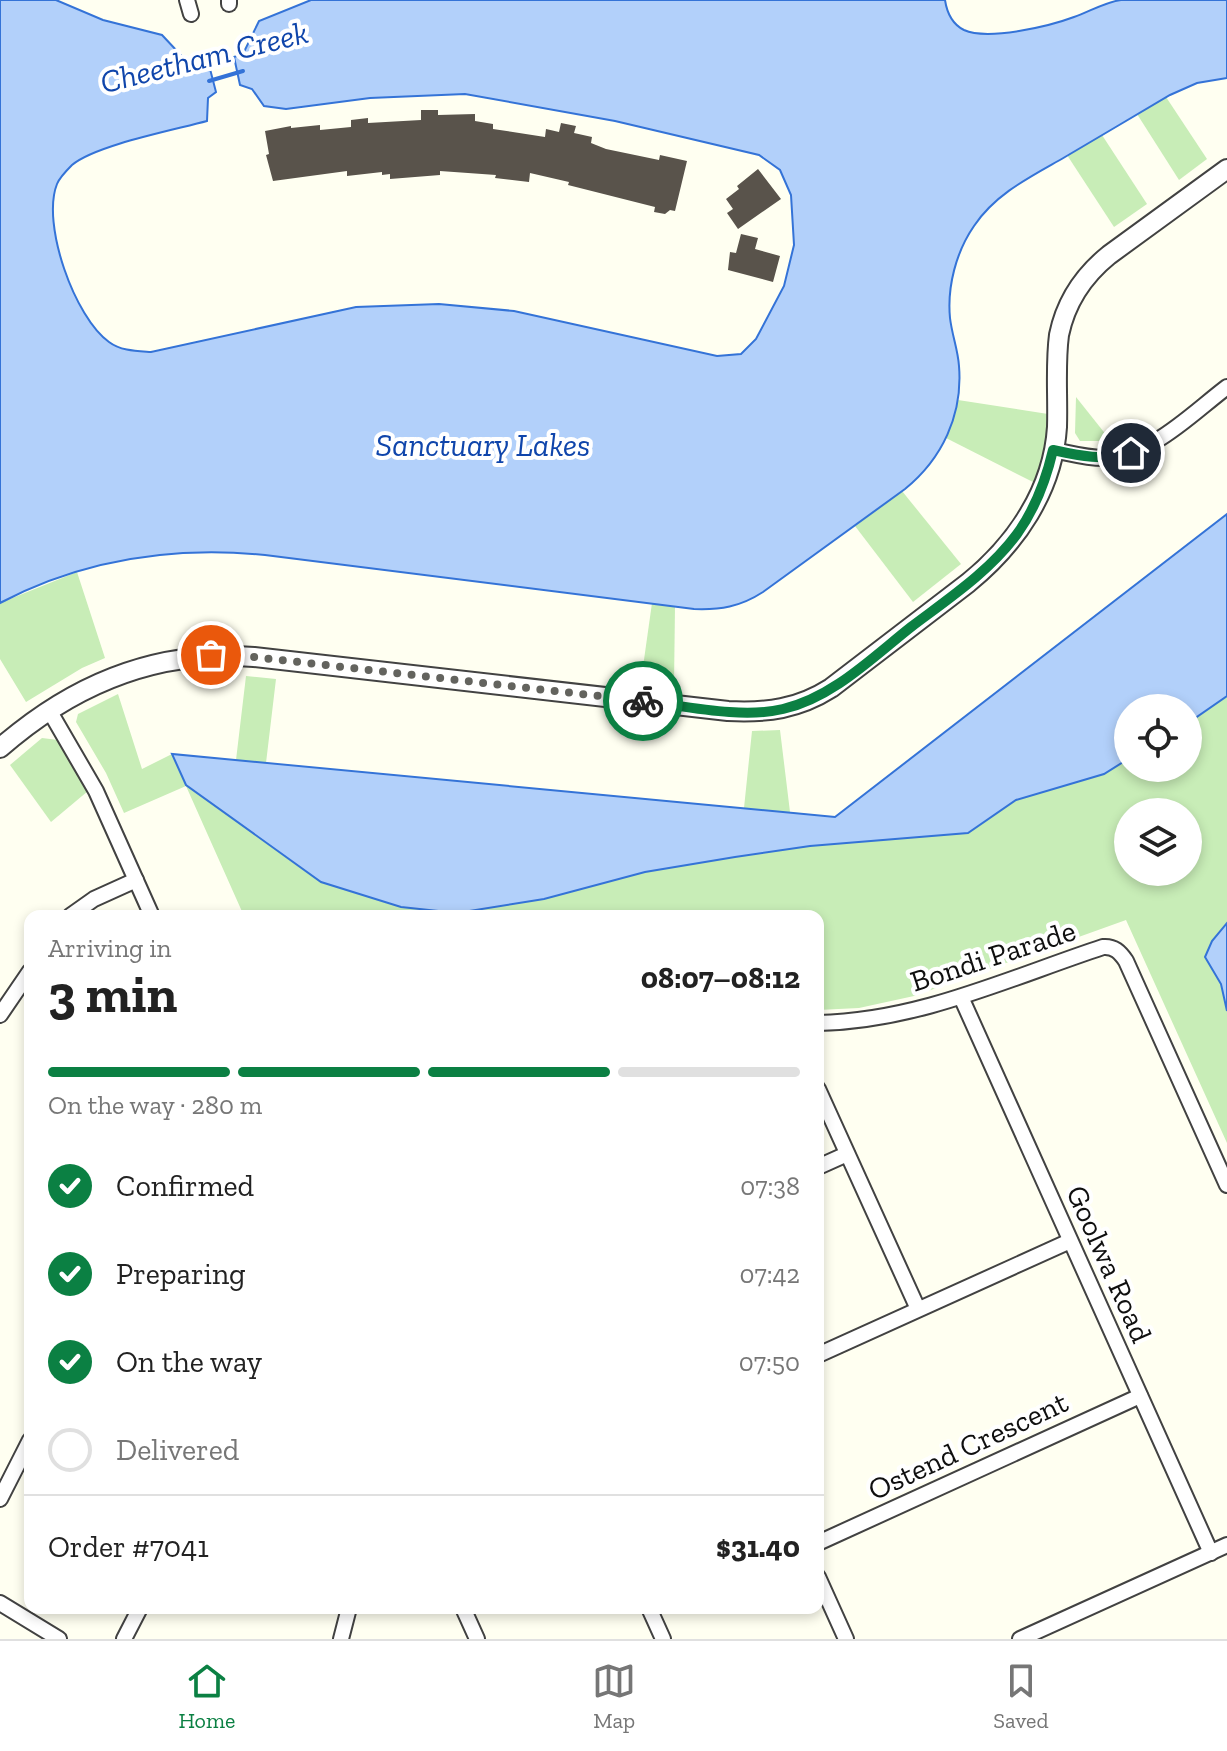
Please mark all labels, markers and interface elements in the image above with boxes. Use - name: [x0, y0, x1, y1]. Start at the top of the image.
- water label: Cheetham Creek: [96, 13, 312, 101]
- pin: [1097, 419, 1165, 487]
- water label: Sanctuary Lakes: [376, 426, 590, 464]
- icon: home: [1109, 431, 1153, 475]
- pin: [177, 621, 245, 689]
- icon: bag: [189, 633, 233, 677]
- courier: [603, 661, 683, 741]
- icon: bike: [621, 679, 665, 723]
- map controls: [1114, 694, 1202, 886]
- button: locate: [1114, 694, 1202, 782]
- button: layers: [1114, 798, 1202, 886]
- street label: Bondi Parade: [906, 912, 1080, 1000]
- text: Arriving in: [48, 932, 171, 964]
- text: 08:07–08:12: [641, 960, 800, 996]
- text: 3 min: [48, 963, 177, 1025]
- text: On the way · 280 m: [48, 1089, 262, 1121]
- icon: check: [48, 1164, 92, 1208]
- text: Confirmed: [116, 1168, 254, 1204]
- text: 07:38: [740, 1170, 800, 1202]
- street label: Goolwa Road: [1058, 1180, 1160, 1349]
- icon: check: [48, 1252, 92, 1296]
- text: Preparing: [116, 1256, 246, 1292]
- text: 07:42: [740, 1258, 800, 1290]
- icon: check: [48, 1340, 92, 1384]
- text: On the way: [116, 1344, 262, 1380]
- text: 07:50: [739, 1346, 800, 1378]
- street label: Ostend Crescent: [862, 1384, 1074, 1508]
- text: Delivered: [116, 1432, 239, 1468]
- text: Order #7041: [48, 1529, 209, 1565]
- text: $31.40: [716, 1529, 800, 1565]
- tab: Home: [179, 1659, 235, 1734]
- tab: Map: [592, 1659, 636, 1734]
- tab: Saved: [993, 1659, 1048, 1734]

